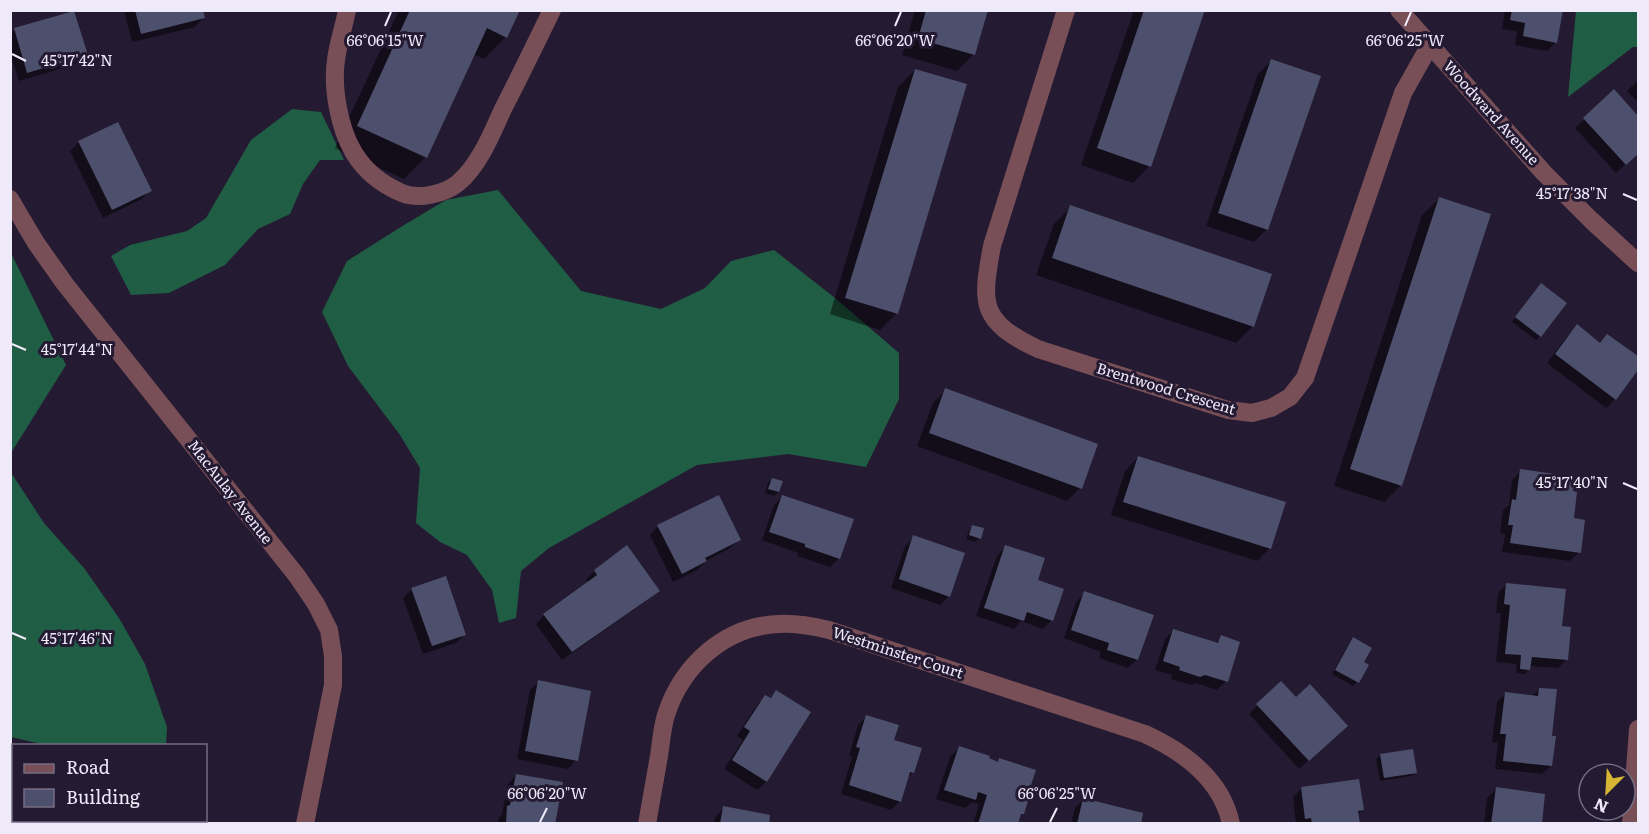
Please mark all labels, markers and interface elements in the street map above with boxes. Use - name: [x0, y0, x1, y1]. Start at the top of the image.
- text: 66°06'15"W: [346, 28, 424, 51]
- text: 66°06'20"W: [855, 28, 935, 51]
- text: 66°06'25"W: [1366, 28, 1445, 51]
- text: 45°17'42"N: [41, 48, 113, 71]
- street label: Woodward Avenue: [1439, 54, 1546, 170]
- text: 45°17'38"N: [1536, 181, 1608, 204]
- text: 45°17'44"N: [41, 337, 113, 360]
- street label: Brentwood Crescent: [1094, 355, 1239, 420]
- street label: MacAulay Avenue: [183, 434, 279, 548]
- text: 45°17'40"N: [1536, 470, 1608, 493]
- street label: Westminster Court: [830, 620, 967, 684]
- text: 45°17'46"N: [41, 626, 113, 649]
- legend: [12, 744, 207, 822]
- text: Road: [66, 753, 110, 780]
- north arrow: [1577, 762, 1637, 822]
- text: 66°06'20"W: [507, 781, 587, 804]
- text: 66°06'25"W: [1018, 781, 1097, 804]
- text: Building: [66, 783, 141, 810]
- text: N: [1589, 793, 1612, 820]

